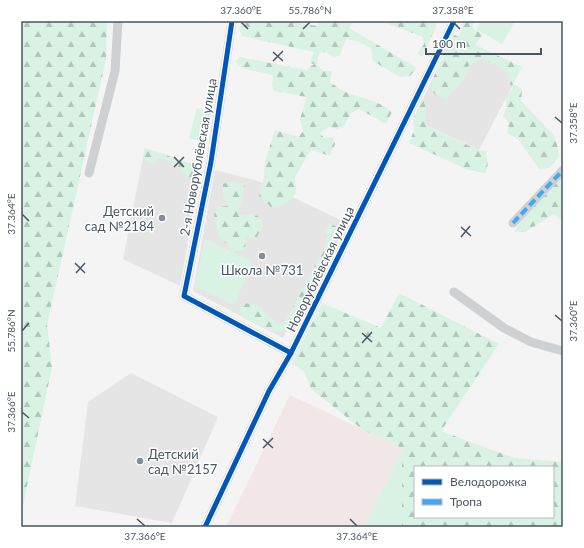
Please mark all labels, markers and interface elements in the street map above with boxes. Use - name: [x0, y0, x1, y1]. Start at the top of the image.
- text: 37.360°E: [220, 4, 262, 16]
- text: 55.786°N: [288, 4, 332, 16]
- text: 37.358°E: [432, 4, 474, 16]
- scale bar: [426, 30, 541, 56]
- text: 100 m: [432, 36, 466, 51]
- street label: 2-я Новорублёвская улица: [176, 77, 220, 237]
- text: 37.358°E: [567, 102, 579, 144]
- text: 37.364°E: [5, 193, 17, 235]
- place label: Детский сад №2184: [85, 203, 154, 234]
- street label: Новорублёвская улица: [283, 204, 357, 334]
- marker: Детский сад №2184: [157, 213, 167, 223]
- marker: Школа №731: [257, 251, 267, 261]
- place label: Школа №731: [221, 262, 303, 278]
- text: 37.360°E: [567, 300, 579, 342]
- text: 55.786°N: [5, 309, 17, 353]
- text: 37.366°E: [5, 391, 17, 433]
- place label: Детский сад №2157: [148, 446, 218, 477]
- marker: Детский сад №2157: [135, 456, 145, 466]
- legend: [414, 466, 554, 518]
- text: Велодорожка: [450, 474, 527, 489]
- text: Тропа: [450, 494, 482, 509]
- text: 37.366°E: [124, 530, 166, 542]
- text: 37.364°E: [336, 530, 378, 542]

